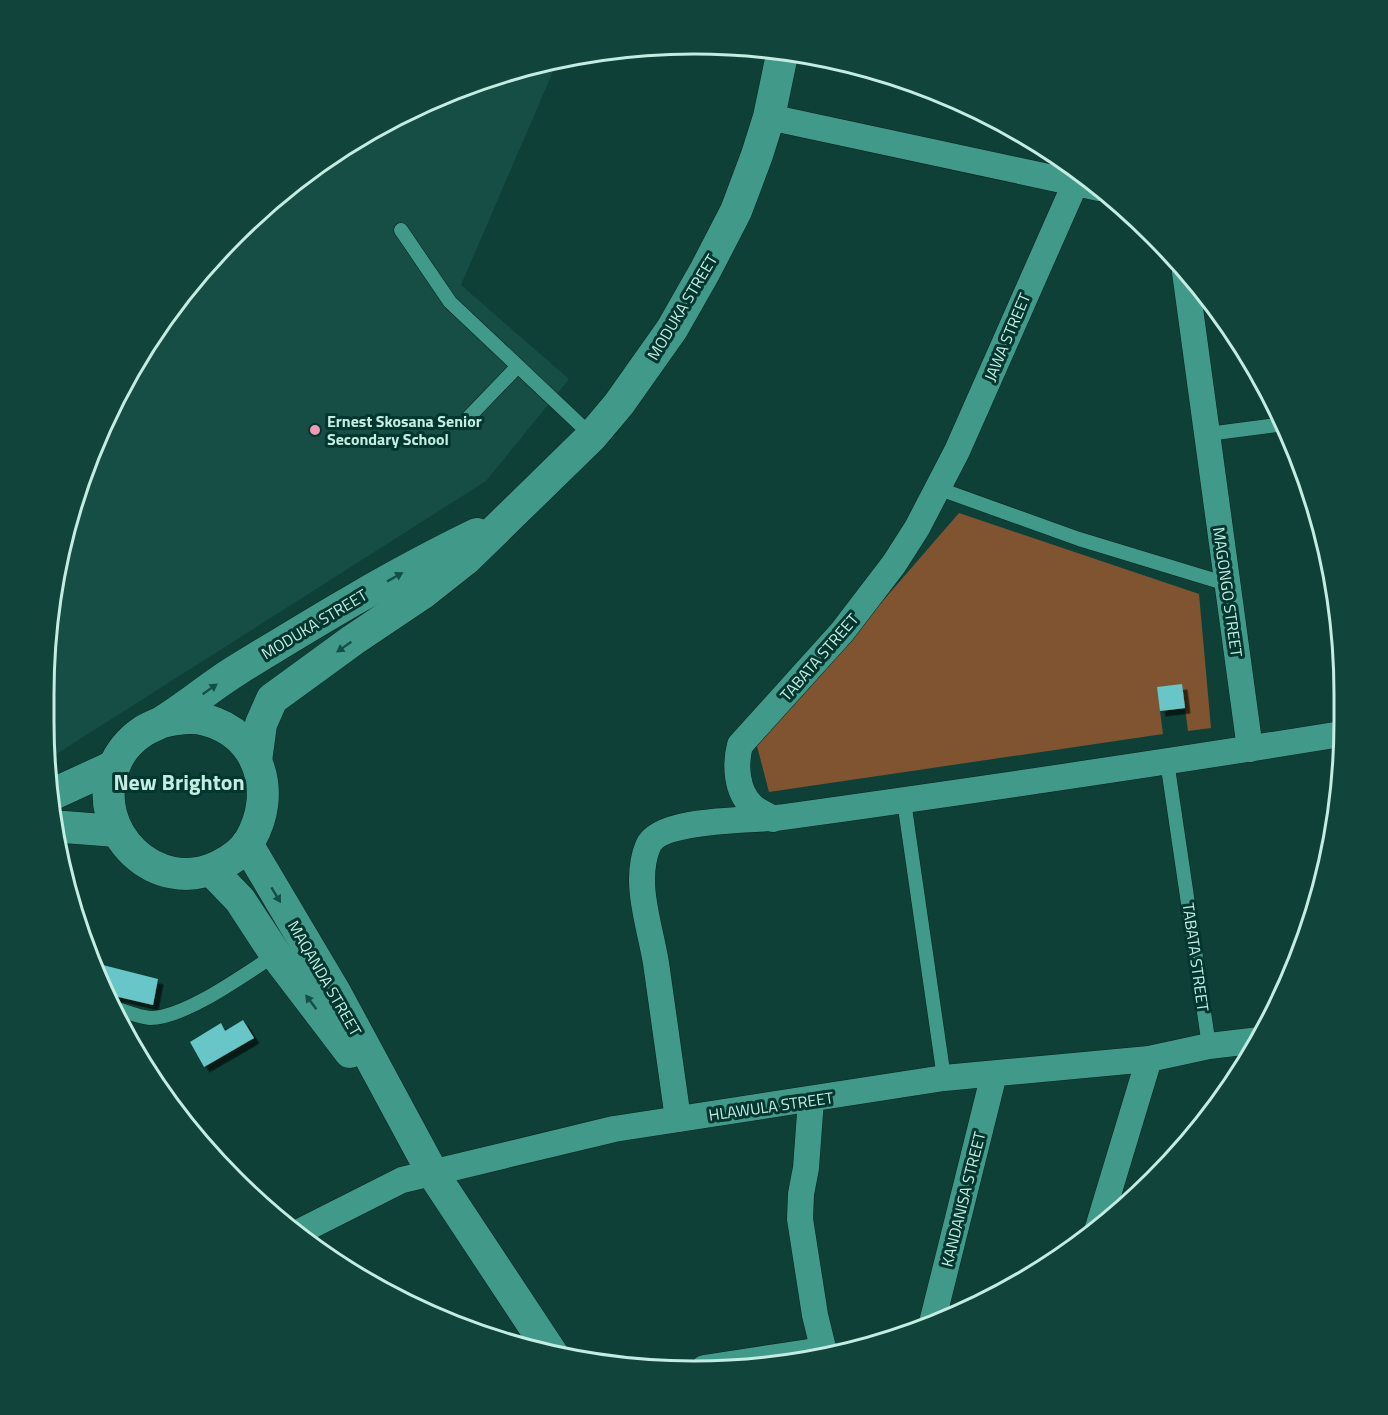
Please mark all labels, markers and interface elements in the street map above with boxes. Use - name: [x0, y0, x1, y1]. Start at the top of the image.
- street label: MODUKA STREET: [641, 249, 723, 365]
- street label: JAWA STREET: [978, 289, 1037, 385]
- place label: Ernest Skosana Senior Secondary School: [327, 409, 482, 451]
- marker: Ernest Skosana Senior Secondary School: [308, 423, 322, 437]
- street label: MAGONGO STREET: [1207, 525, 1249, 659]
- one-way arrow: [386, 572, 403, 582]
- street label: MODUKA STREET: [256, 583, 372, 665]
- street label: TABATA STREET: [774, 607, 864, 706]
- one-way arrow: [336, 641, 352, 653]
- one-way arrow: [201, 683, 217, 695]
- district label: New Brighton: [113, 765, 245, 799]
- one-way arrow: [271, 887, 282, 903]
- street label: TABATA STREET: [1176, 901, 1216, 1013]
- street label: MAQANDA STREET: [282, 916, 368, 1041]
- one-way arrow: [305, 995, 317, 1011]
- street label: HLAWULA STREET: [707, 1085, 836, 1127]
- street label: KANDANISA STREET: [935, 1128, 992, 1269]

